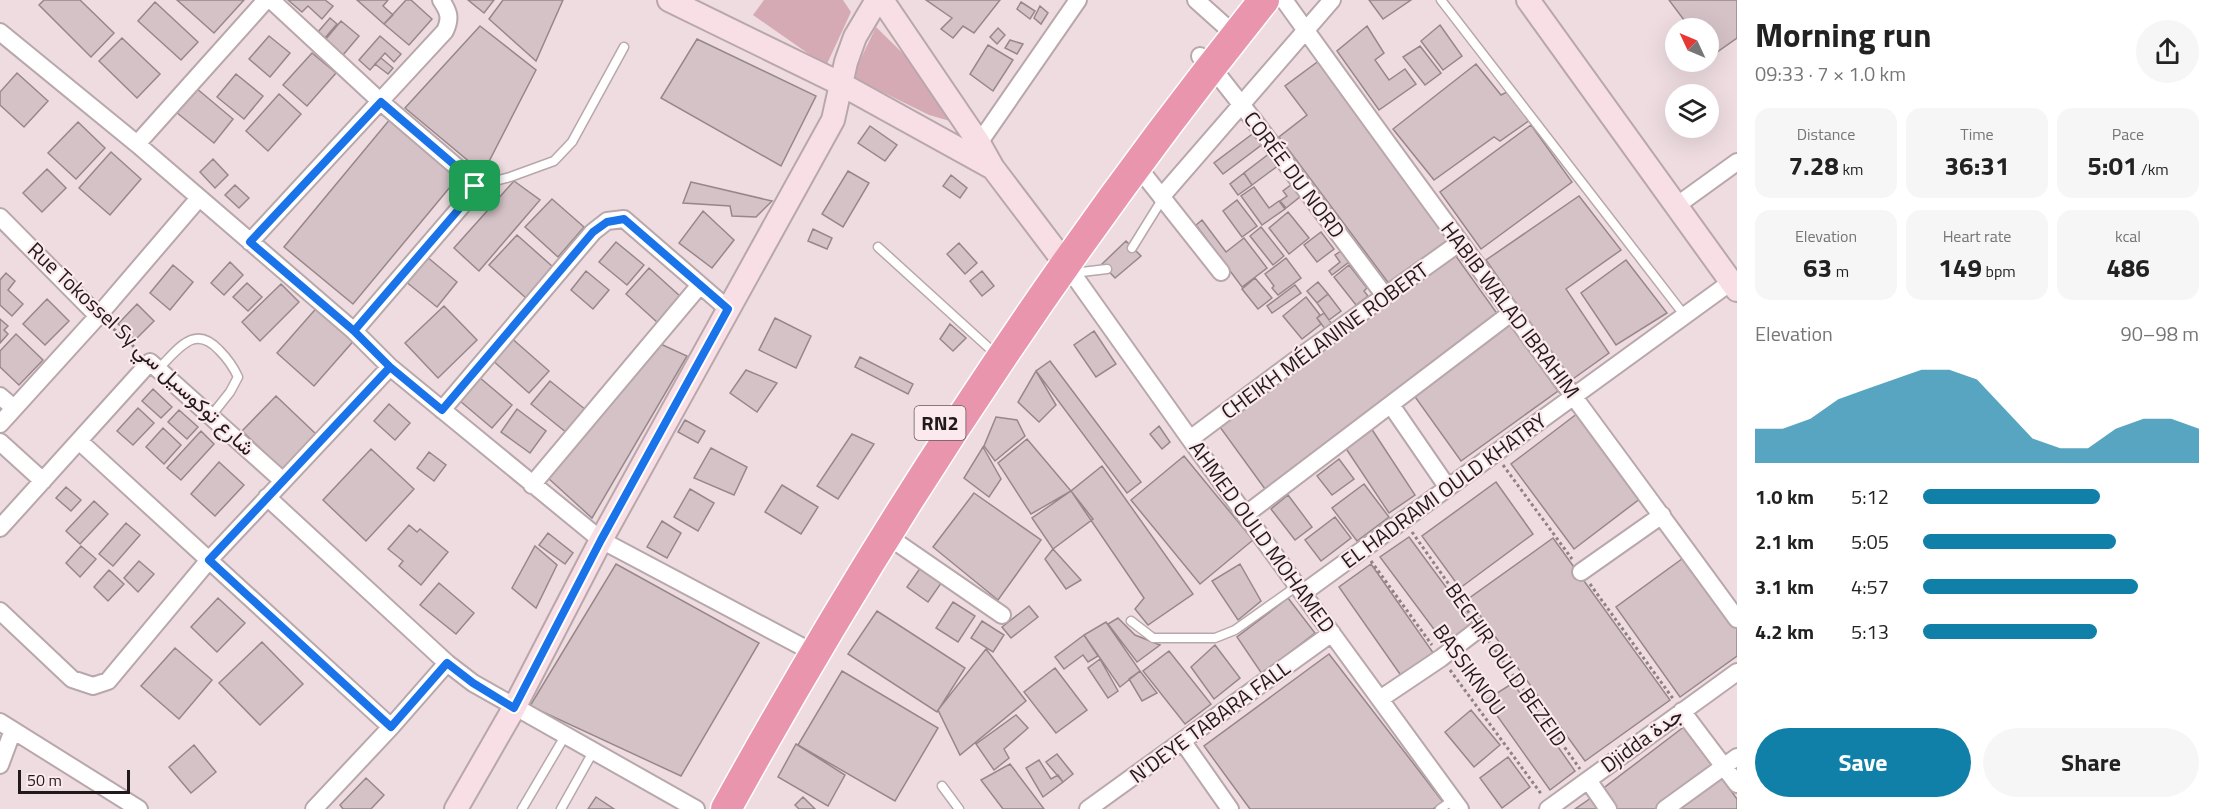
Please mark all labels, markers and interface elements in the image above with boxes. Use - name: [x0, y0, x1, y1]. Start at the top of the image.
- text: Morning run: [1755, 10, 1932, 60]
- north arrow: [1665, 18, 1719, 72]
- map controls: [1665, 18, 1719, 138]
- button: share: [2136, 20, 2199, 83]
- text: 09:33 · 7 × 1.0 km: [1755, 58, 1906, 89]
- button: layers: [1665, 84, 1719, 138]
- street label: CORÉE DU NORD: [1236, 104, 1353, 245]
- text: Distance: [1797, 122, 1855, 146]
- text: Time: [1960, 122, 1994, 146]
- text: Pace: [2112, 122, 2144, 146]
- text: 7.28: [1789, 146, 1839, 185]
- text: 36:31: [1945, 146, 2009, 185]
- text: 5:01: [2087, 146, 2138, 185]
- text: km: [1839, 157, 1863, 181]
- text: /km: [2138, 157, 2169, 181]
- pin: [449, 160, 500, 211]
- icon: arrive: [458, 169, 491, 202]
- street label: HABIB WALAD IBRAHIM: [1434, 214, 1588, 405]
- text: Elevation: [1795, 224, 1857, 248]
- text: Heart rate: [1943, 224, 2011, 248]
- text: kcal: [2115, 224, 2141, 248]
- street label: Rue Tokossel Sy شارع توكوسيل سي: [19, 234, 263, 464]
- text: 63: [1803, 248, 1832, 287]
- text: 149: [1938, 248, 1982, 287]
- text: 486: [2106, 248, 2150, 287]
- street label: CHEIKH MÉLANINE ROBERT: [1214, 254, 1435, 427]
- text: m: [1832, 259, 1849, 283]
- text: bpm: [1982, 259, 2016, 283]
- text: Elevation: [1755, 318, 1833, 349]
- text: 90–98 m: [2120, 318, 2199, 349]
- street label: EL HADRAMI OULD KHATRY: [1334, 404, 1553, 576]
- road number: RN2: [914, 406, 966, 440]
- street label: AHMED OULD MOHAMED: [1182, 434, 1344, 639]
- text: 1.0 km: [1755, 481, 1814, 512]
- text: 5:12: [1851, 481, 1889, 512]
- text: 2.1 km: [1755, 526, 1814, 557]
- text: 5:05: [1851, 526, 1889, 557]
- text: 3.1 km: [1755, 571, 1814, 602]
- text: 4:57: [1851, 571, 1889, 602]
- street label: BECHIR OULD BEZEID: [1438, 576, 1576, 753]
- text: 4.2 km: [1755, 616, 1814, 647]
- text: 5:13: [1851, 616, 1889, 647]
- street label: BASSIKNOU: [1426, 617, 1514, 722]
- street label: N'DEYE TABARA FALL: [1122, 652, 1296, 791]
- street label: Djidda جدة: [1594, 698, 1689, 780]
- button: Save: [1755, 728, 1971, 797]
- button: Share: [1983, 728, 2199, 797]
- scale bar: [18, 767, 130, 794]
- text: 50 m: [27, 768, 62, 792]

